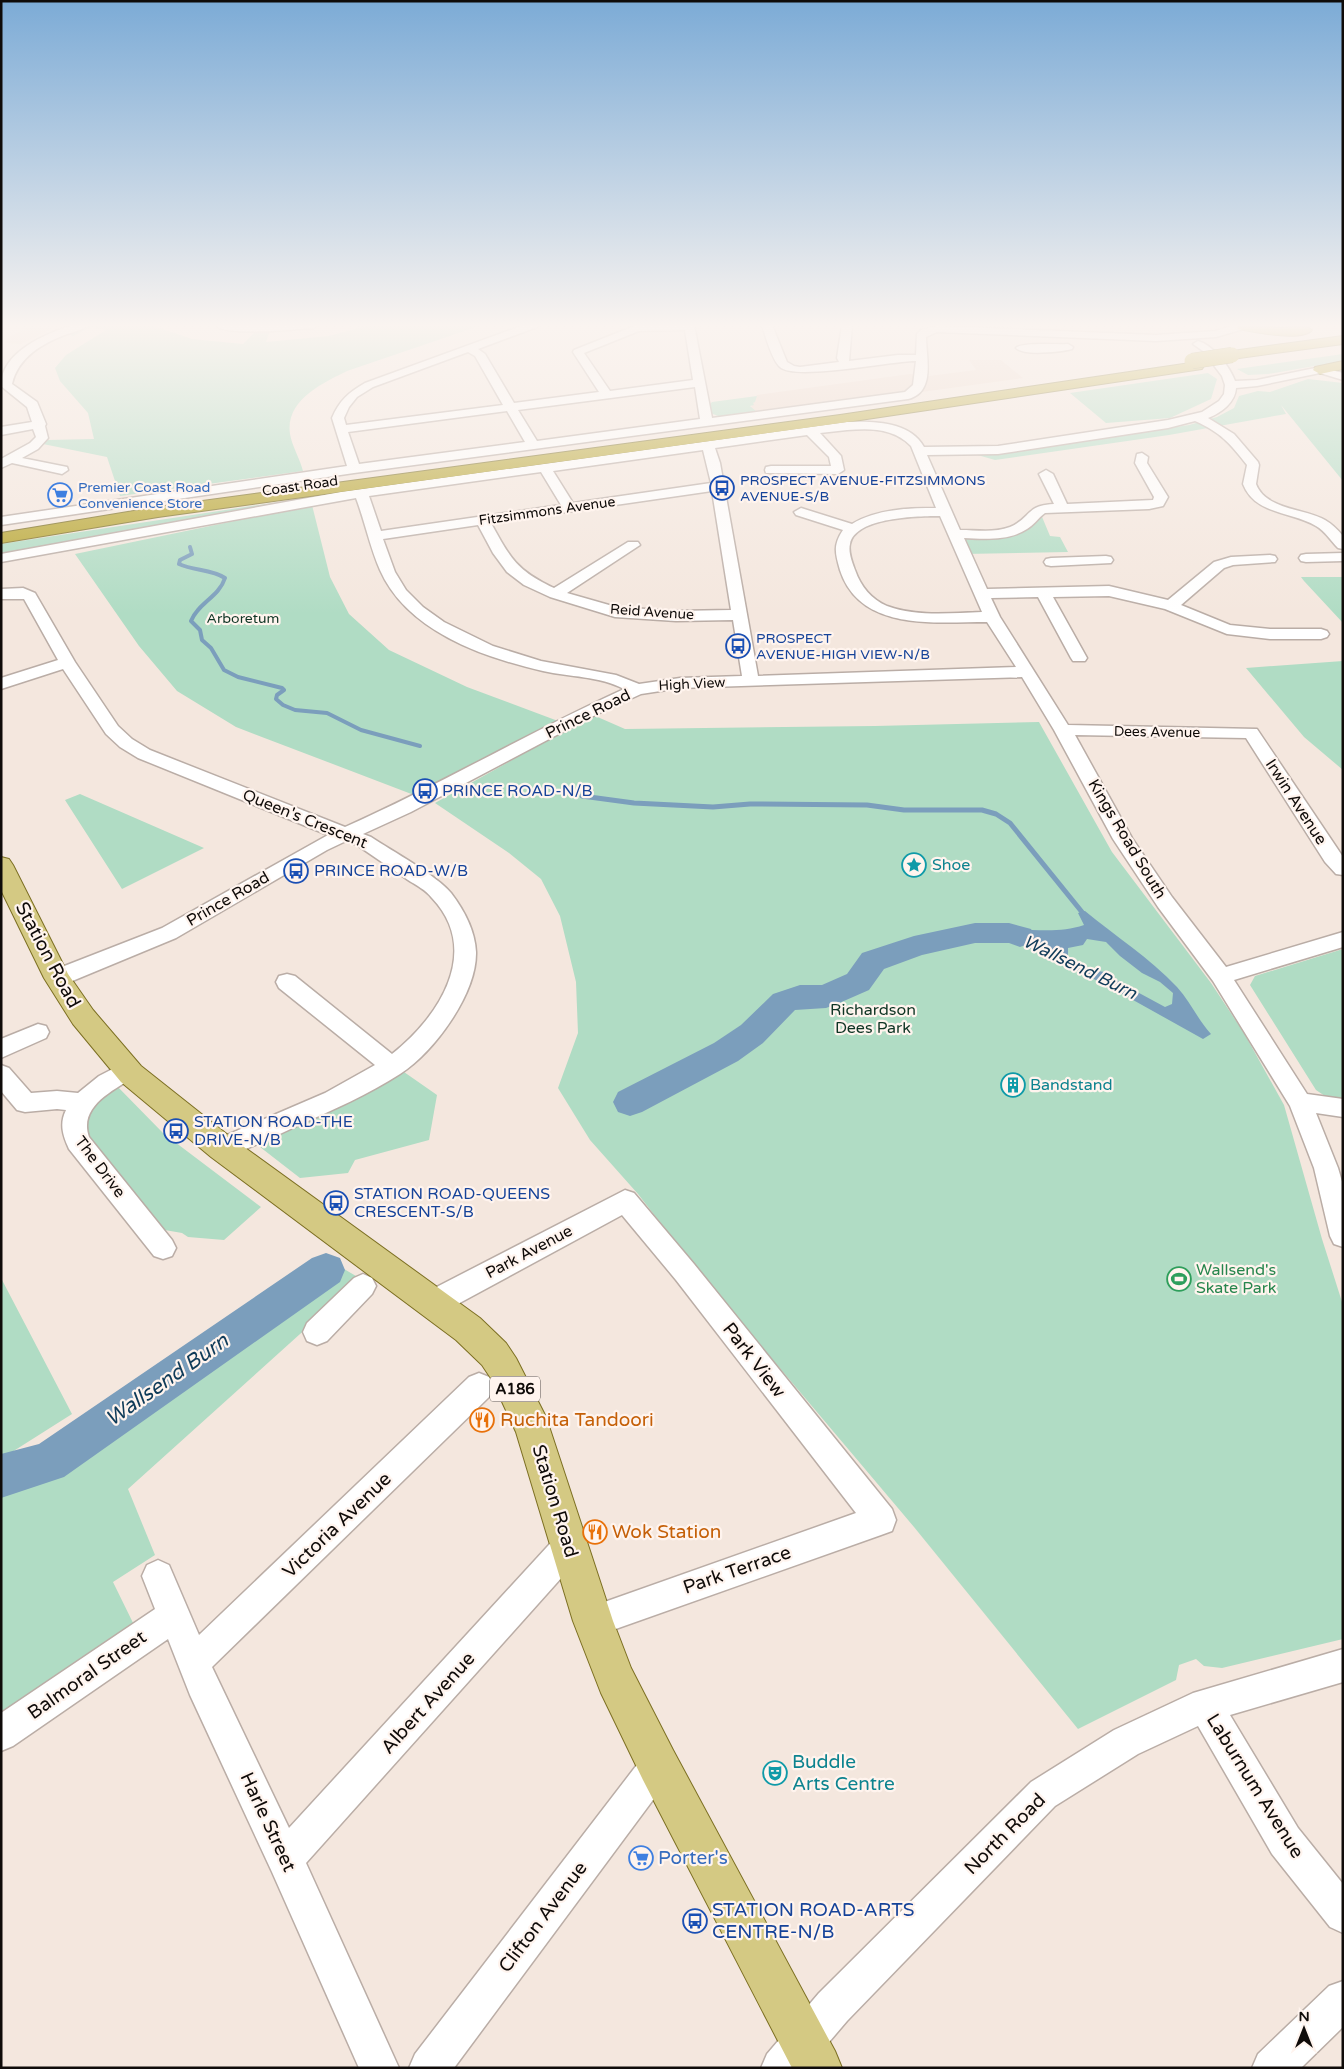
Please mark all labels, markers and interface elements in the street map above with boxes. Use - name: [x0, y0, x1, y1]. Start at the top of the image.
- street label: Coast Road: [261, 472, 339, 500]
- place label: PROSPECT AVENUE-FITZSIMMONS AVENUE-S/B: [740, 472, 986, 505]
- bus stop icon: PROSPECT AVENUE-FITZSIMMONS AVENUE-S/B: [709, 475, 735, 501]
- place label: Premier Coast Road Convenience Store: [78, 479, 210, 512]
- supermarket icon: Premier Coast Road Convenience Store: [47, 482, 73, 508]
- street label: Fitzsimmons Avenue: [478, 493, 616, 529]
- street label: Reid Avenue: [610, 601, 695, 623]
- park label: Arboretum: [207, 610, 279, 627]
- place label: PROSPECT AVENUE-HIGH VIEW-N/B: [756, 630, 930, 663]
- bus stop icon: PROSPECT AVENUE-HIGH VIEW-N/B: [725, 633, 751, 659]
- street label: High View: [658, 674, 726, 694]
- street label: Prince Road: [542, 685, 634, 743]
- street label: Dees Avenue: [1114, 723, 1200, 741]
- street label: Irwin Avenue: [1261, 755, 1331, 849]
- street label: Kings Road South: [1083, 776, 1171, 902]
- bus stop icon: PRINCE ROAD-N/B: [412, 778, 438, 804]
- place label: PRINCE ROAD-N/B: [442, 781, 593, 801]
- street label: Queen's Crescent: [240, 785, 370, 853]
- place icon: Shoe: [901, 852, 927, 878]
- place label: Shoe: [932, 855, 970, 875]
- bus stop icon: PRINCE ROAD-W/B: [283, 858, 309, 884]
- place label: PRINCE ROAD-W/B: [314, 861, 468, 881]
- street label: Prince Road: [183, 867, 273, 931]
- street label: Station Road: [11, 898, 85, 1012]
- water label: Wallsend Burn: [1020, 930, 1141, 1004]
- park label: Richardson Dees Park: [830, 1000, 916, 1038]
- building icon: Bandstand: [1000, 1072, 1026, 1098]
- place label: Bandstand: [1030, 1075, 1112, 1095]
- place label: STATION ROAD-THE DRIVE-N/B: [194, 1112, 353, 1150]
- bus stop icon: STATION ROAD-THE DRIVE-N/B: [163, 1118, 189, 1144]
- street label: The Drive: [70, 1132, 130, 1202]
- place label: STATION ROAD-QUEENS CRESCENT-S/B: [354, 1184, 550, 1222]
- bus stop icon: STATION ROAD-QUEENS CRESCENT-S/B: [323, 1190, 349, 1216]
- street label: Park Avenue: [482, 1221, 576, 1283]
- place label: Wallsend's Skate Park: [1196, 1260, 1277, 1298]
- sports icon: Wallsend's Skate Park: [1166, 1266, 1192, 1292]
- street label: Park View: [718, 1318, 790, 1402]
- water label: Wallsend Burn: [101, 1328, 234, 1432]
- road number: A186: [490, 1376, 540, 1402]
- restaurant icon: Ruchita Tandoori: [469, 1407, 495, 1433]
- place label: Ruchita Tandoori: [500, 1409, 654, 1431]
- street label: Station Road: [527, 1442, 583, 1560]
- street label: Victoria Avenue: [278, 1468, 396, 1582]
- restaurant icon: Wok Station: [582, 1519, 608, 1545]
- place label: Wok Station: [612, 1521, 721, 1543]
- street label: Park Terrace: [680, 1541, 794, 1599]
- street label: Balmoral Street: [24, 1626, 150, 1724]
- street label: Albert Avenue: [377, 1648, 479, 1758]
- street label: Laburnum Avenue: [1202, 1710, 1308, 1862]
- place label: Buddle Arts Centre: [792, 1751, 895, 1795]
- theatre icon: Buddle Arts Centre: [762, 1760, 788, 1786]
- street label: Harle Street: [235, 1769, 301, 1875]
- street label: North Road: [960, 1789, 1050, 1879]
- supermarket icon: Porter's: [628, 1845, 654, 1871]
- place label: Porter's: [658, 1847, 728, 1869]
- street label: Clifton Avenue: [494, 1857, 592, 1977]
- place label: STATION ROAD-ARTS CENTRE-N/B: [712, 1899, 915, 1943]
- bus stop icon: STATION ROAD-ARTS CENTRE-N/B: [682, 1908, 708, 1934]
- north arrow: [1279, 2004, 1329, 2054]
- text: N: [1298, 2008, 1310, 2025]

